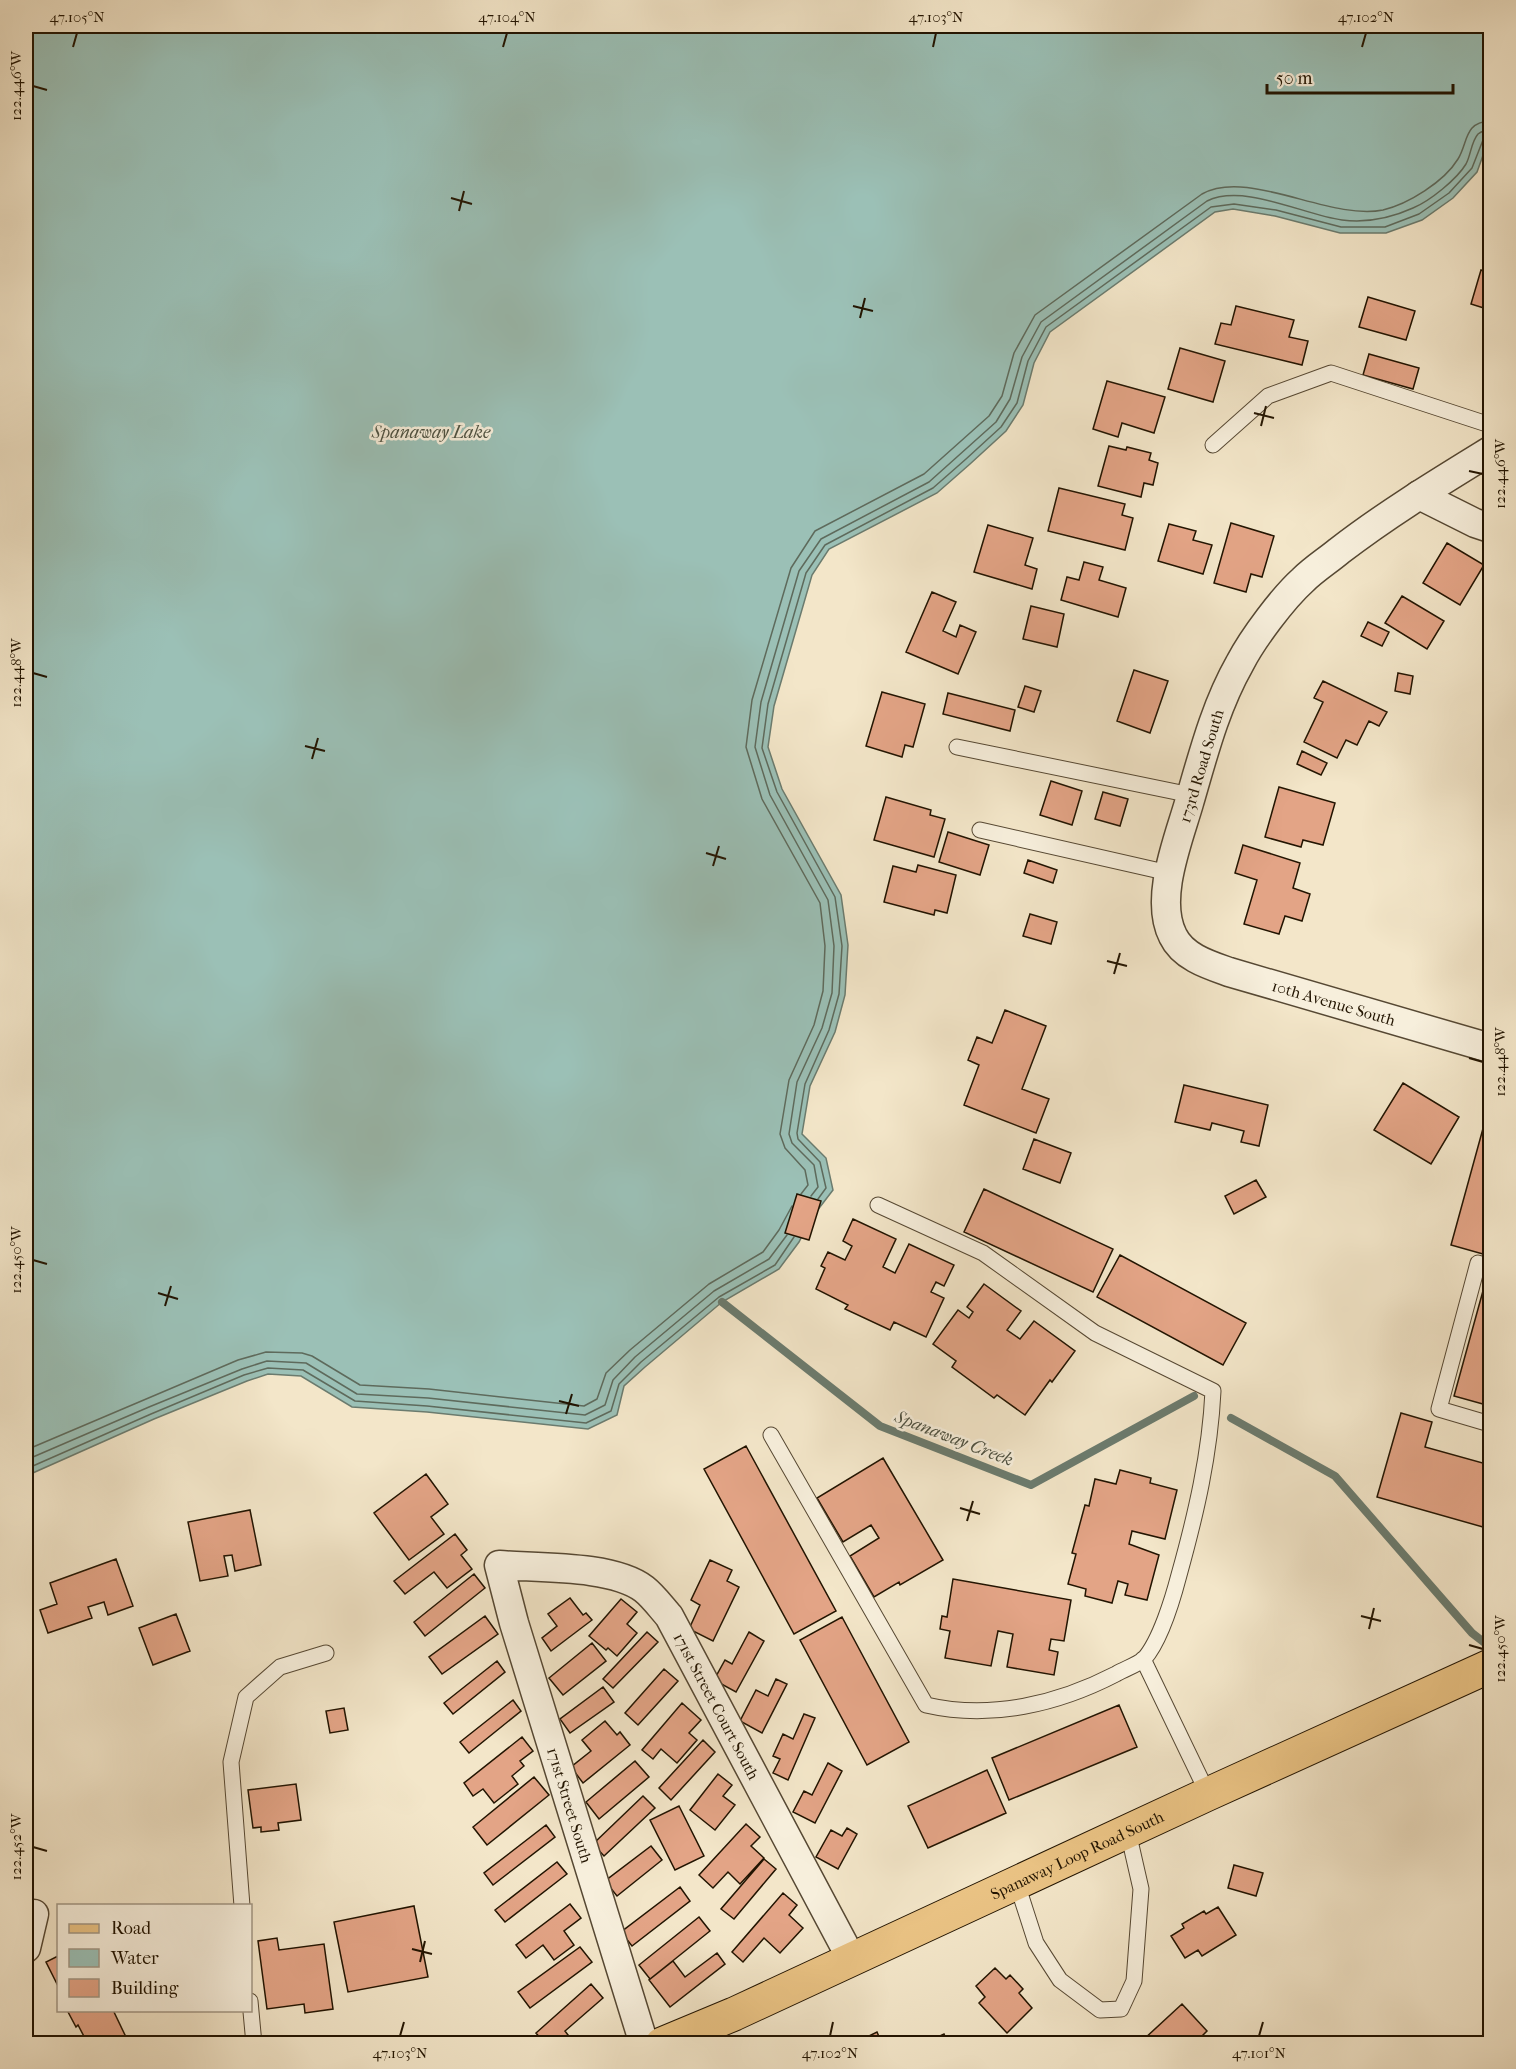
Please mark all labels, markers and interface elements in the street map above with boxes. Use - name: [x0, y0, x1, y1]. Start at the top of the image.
- text: 47.105°N: [49, 8, 105, 26]
- text: 47.104°N: [478, 8, 536, 26]
- text: 47.103°N: [909, 8, 964, 26]
- text: 47.102°N: [1338, 8, 1395, 26]
- text: 122.446°W: [7, 50, 25, 121]
- scale bar: [1267, 57, 1453, 95]
- text: 50 m: [1276, 68, 1313, 89]
- water label: Spanaway Lake: [371, 422, 491, 443]
- text: 122.446°W: [1491, 438, 1509, 509]
- text: 122.448°W: [7, 637, 25, 708]
- street label: 173rd Road South: [1175, 707, 1228, 825]
- street label: 10th Avenue South: [1270, 976, 1398, 1030]
- text: 122.448°W: [1491, 1026, 1509, 1097]
- text: 122.450°W: [7, 1225, 25, 1294]
- water label: Spanaway Creek: [891, 1406, 1016, 1471]
- text: 122.450°W: [1491, 1614, 1509, 1683]
- street label: 171st Street Court South: [670, 1629, 763, 1783]
- street label: 171st Street South: [543, 1745, 596, 1865]
- street label: Spanaway Loop Road South: [987, 1807, 1167, 1904]
- text: 122.452°W: [7, 1812, 25, 1880]
- legend: [57, 1904, 252, 2012]
- text: Road: [111, 1918, 151, 1939]
- text: Water: [110, 1948, 159, 1969]
- text: Building: [111, 1978, 179, 1999]
- text: 47.103°N: [373, 2044, 428, 2062]
- text: 47.102°N: [802, 2044, 859, 2062]
- text: 47.101°N: [1232, 2044, 1287, 2062]

